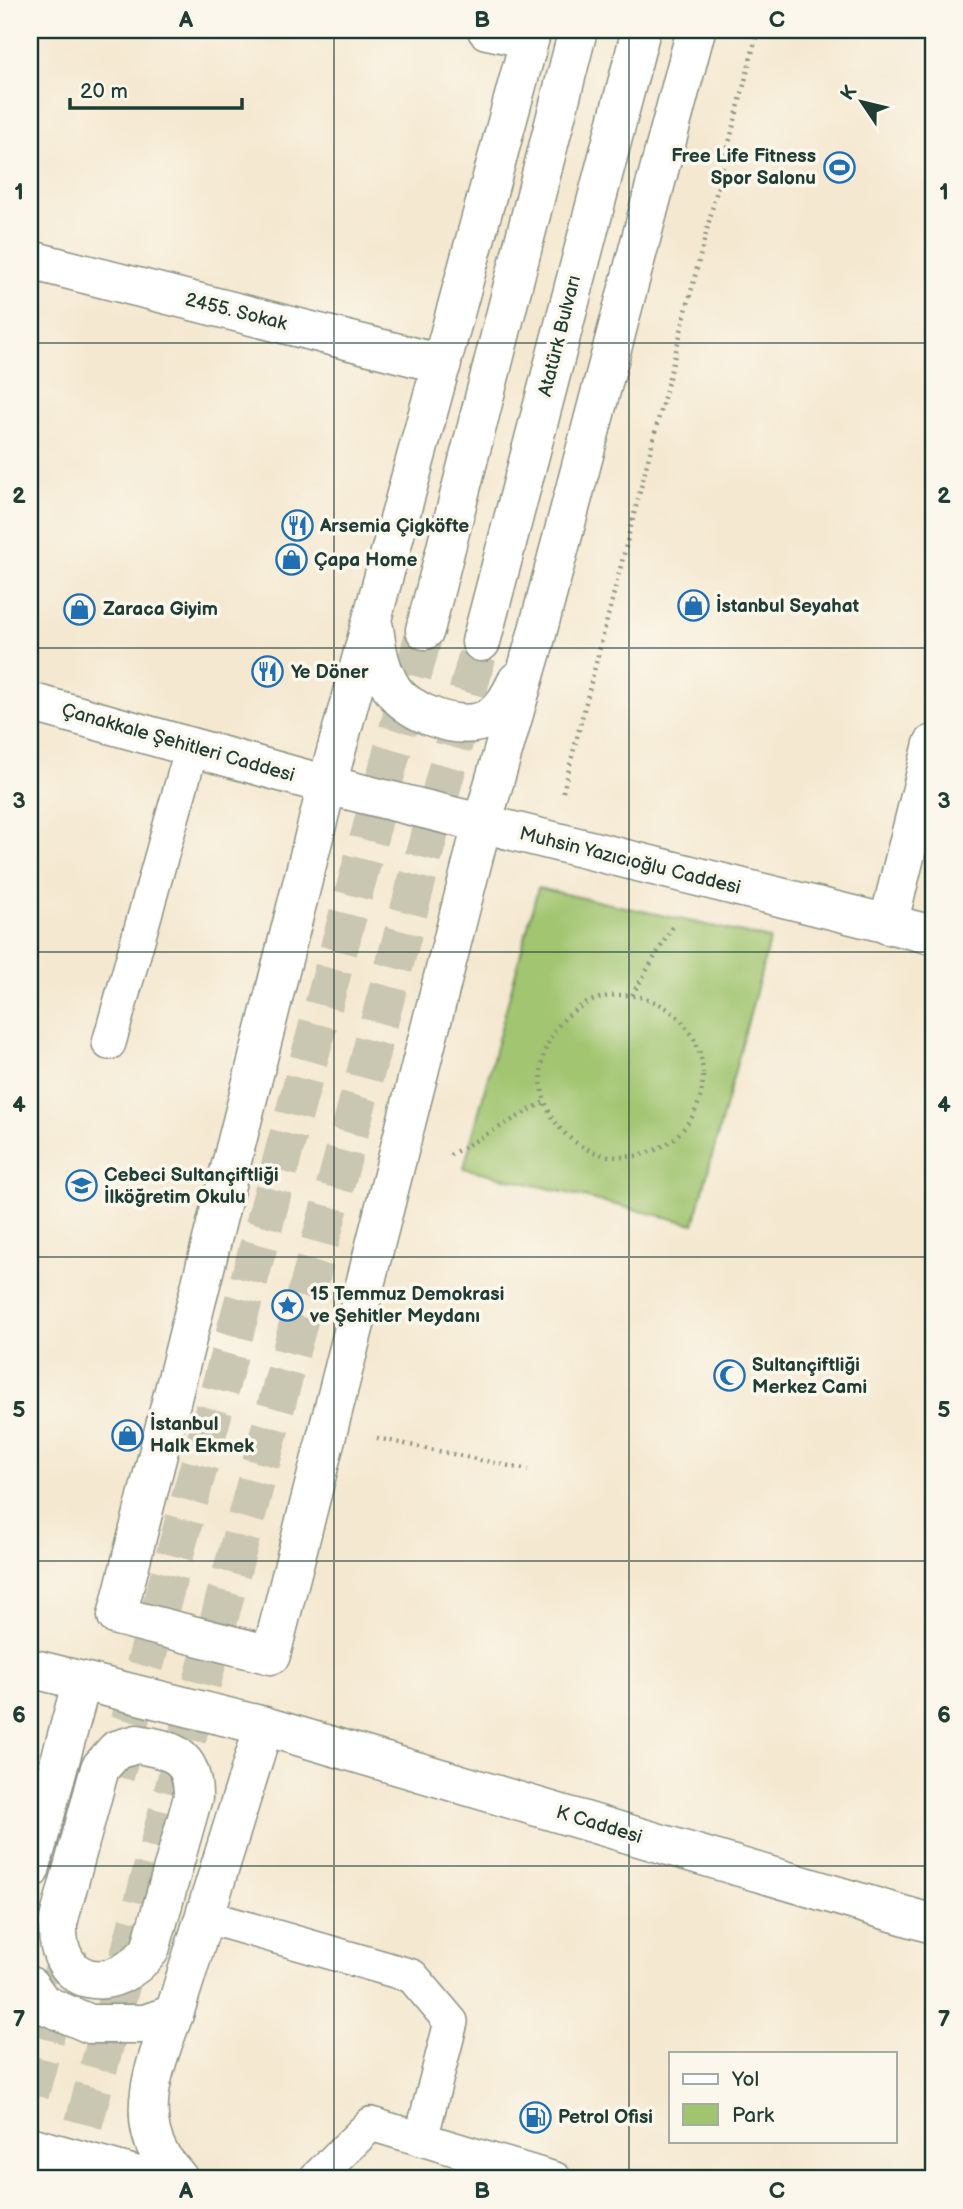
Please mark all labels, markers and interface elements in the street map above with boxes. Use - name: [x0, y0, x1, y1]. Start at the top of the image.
- text: A: [178, 6, 194, 34]
- text: B: [474, 6, 490, 34]
- text: C: [769, 6, 785, 34]
- scale bar: [70, 66, 242, 110]
- north arrow: [827, 66, 897, 136]
- text: 20 m: [80, 79, 128, 104]
- text: K: [836, 81, 862, 105]
- place label: Free Life Fitness Spor Salonu: [671, 145, 816, 190]
- sports icon: Free Life Fitness Spor Salonu: [822, 150, 856, 184]
- text: 1: [14, 178, 24, 206]
- text: 1: [939, 178, 949, 206]
- street label: Atatürk Bulvarı: [534, 273, 586, 399]
- street label: 2455. Sokak: [183, 288, 290, 336]
- text: 2: [12, 482, 26, 510]
- text: 2: [937, 482, 951, 510]
- restaurant icon: Arsemia Çigköfte: [280, 509, 314, 543]
- place label: Arsemia Çigköfte: [319, 515, 469, 538]
- shop icon: Çapa Home: [274, 543, 308, 577]
- place label: Çapa Home: [314, 549, 417, 572]
- shop icon: İstanbul Seyahat: [676, 589, 710, 623]
- shop icon: Zaraca Giyim: [63, 592, 97, 626]
- place label: İstanbul Seyahat: [716, 593, 860, 618]
- place label: Zaraca Giyim: [103, 598, 218, 621]
- restaurant icon: Ye Döner: [251, 655, 285, 689]
- place label: Ye Döner: [291, 661, 369, 684]
- street label: Çanakkale Şehitleri Caddesi: [59, 699, 297, 787]
- text: 3: [12, 787, 26, 815]
- text: 3: [937, 787, 951, 815]
- street label: Muhsin Yazıcıoğlu Caddesi: [517, 822, 743, 900]
- text: 4: [12, 1091, 26, 1119]
- text: 4: [937, 1091, 951, 1119]
- place label: Cebeci Sultançiftliği İlköğretim Okulu: [104, 1164, 279, 1209]
- school or university icon: Cebeci Sultançiftliği İlköğretim Okulu: [64, 1169, 98, 1203]
- place label: 15 Temmuz Demokrasi ve Şehitler Meydanı: [309, 1283, 504, 1328]
- place icon: 15 Temmuz Demokrasi ve Şehitler Meydanı: [270, 1288, 304, 1322]
- place label: Sultançiftliği Merkez Cami: [752, 1354, 867, 1399]
- mosque icon: Sultançiftliği Merkez Cami: [712, 1359, 746, 1393]
- text: 5: [12, 1396, 26, 1424]
- text: 5: [937, 1396, 951, 1424]
- place label: İstanbul Halk Ekmek: [150, 1411, 254, 1458]
- shop icon: İstanbul Halk Ekmek: [110, 1418, 144, 1452]
- text: 6: [12, 1701, 26, 1729]
- text: 6: [937, 1701, 951, 1729]
- street label: K Caddesi: [553, 1801, 645, 1849]
- text: 7: [13, 2005, 26, 2033]
- text: 7: [938, 2005, 951, 2033]
- legend: [669, 2052, 897, 2142]
- text: Yol: [731, 2067, 759, 2092]
- fuel station icon: Petrol Ofisi: [518, 2100, 552, 2134]
- text: Park: [732, 2103, 775, 2128]
- place label: Petrol Ofisi: [558, 2106, 653, 2129]
- text: A: [178, 2177, 194, 2205]
- text: B: [474, 2177, 490, 2205]
- text: C: [769, 2177, 785, 2205]

